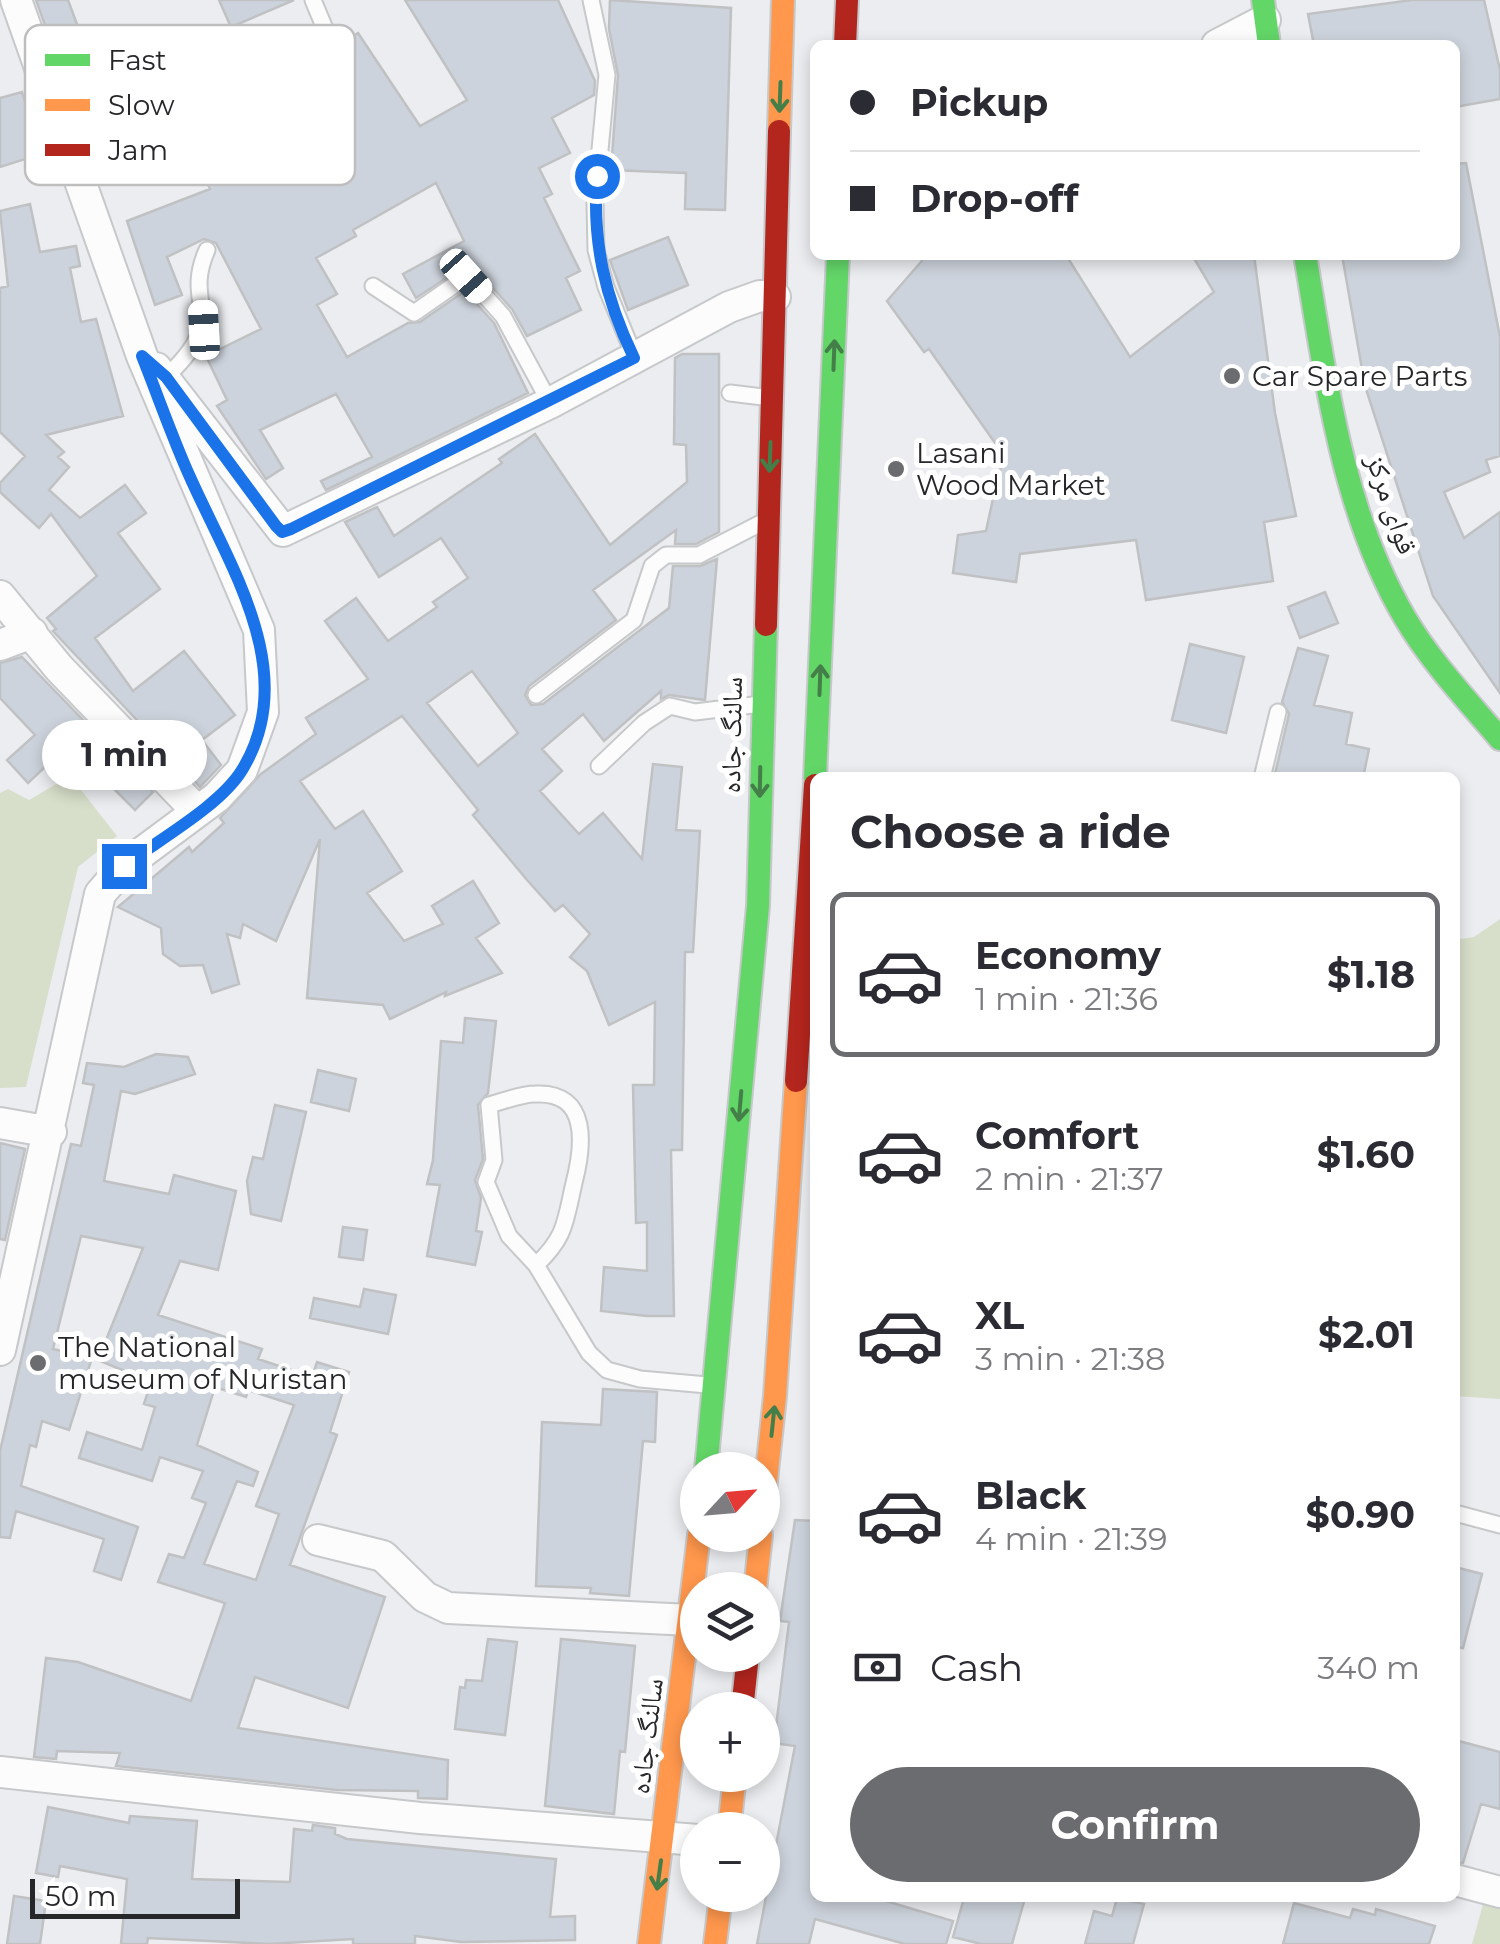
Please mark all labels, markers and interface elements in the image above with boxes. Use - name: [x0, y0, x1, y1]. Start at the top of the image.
- legend: [25, 25, 355, 185]
- text: Fast: [108, 43, 167, 77]
- text: Pickup: [910, 79, 1048, 126]
- one-way arrow: [771, 81, 790, 113]
- text: Slow: [108, 88, 175, 122]
- text: Jam: [107, 133, 168, 167]
- route start: [575, 154, 620, 199]
- text: Drop-off: [910, 175, 1079, 222]
- car: [435, 244, 497, 308]
- car: [187, 299, 221, 361]
- one-way arrow: [824, 340, 843, 372]
- place label: Car Spare Parts: [1252, 359, 1467, 393]
- marker: Car Spare Parts: [1221, 365, 1243, 387]
- place label: Lasani Wood Market: [916, 436, 1106, 502]
- one-way arrow: [760, 441, 779, 473]
- street label: قوای مرکز: [1359, 449, 1425, 558]
- marker: Lasani Wood Market: [885, 458, 907, 480]
- one-way arrow: [810, 665, 829, 697]
- street label: سالنگ جاده: [713, 676, 749, 794]
- callout: 1 min: [42, 721, 206, 791]
- text: 1 min: [81, 735, 168, 774]
- one-way arrow: [750, 766, 770, 798]
- text: Choose a ride: [850, 804, 1171, 859]
- route end: [102, 844, 147, 889]
- icon: car: [855, 930, 945, 1020]
- text: Economy: [975, 932, 1161, 979]
- text: $1.18: [1327, 951, 1415, 998]
- text: 1 min · 21:36: [975, 979, 1158, 1018]
- one-way arrow: [731, 1090, 750, 1122]
- icon: car: [855, 1110, 945, 1200]
- text: Comfort: [975, 1112, 1139, 1159]
- text: $1.60: [1317, 1131, 1415, 1178]
- text: 2 min · 21:37: [975, 1159, 1164, 1198]
- icon: car: [855, 1290, 945, 1380]
- text: XL: [975, 1292, 1024, 1339]
- text: $2.01: [1318, 1311, 1415, 1358]
- place label: The National museum of Nuristan: [58, 1330, 347, 1396]
- text: 3 min · 21:38: [975, 1339, 1165, 1378]
- marker: The National museum of Nuristan: [27, 1352, 49, 1374]
- one-way arrow: [764, 1406, 783, 1438]
- north arrow: [680, 1452, 780, 1552]
- map controls: [680, 1452, 780, 1912]
- icon: car: [855, 1470, 945, 1560]
- text: Black: [975, 1472, 1086, 1519]
- text: $0.90: [1305, 1491, 1415, 1538]
- text: 4 min · 21:39: [975, 1519, 1168, 1558]
- button: layers: [680, 1572, 780, 1672]
- icon: cash: [850, 1640, 905, 1695]
- text: Cash: [930, 1644, 1023, 1691]
- text: 340 m: [1317, 1648, 1420, 1687]
- street label: سالنگ جاده: [622, 1676, 670, 1796]
- button: +: [680, 1692, 780, 1792]
- button: Confirm: [850, 1767, 1420, 1882]
- button: −: [680, 1812, 780, 1912]
- one-way arrow: [650, 1858, 668, 1891]
- scale bar: [30, 1874, 240, 1918]
- text: 50 m: [45, 1879, 116, 1913]

